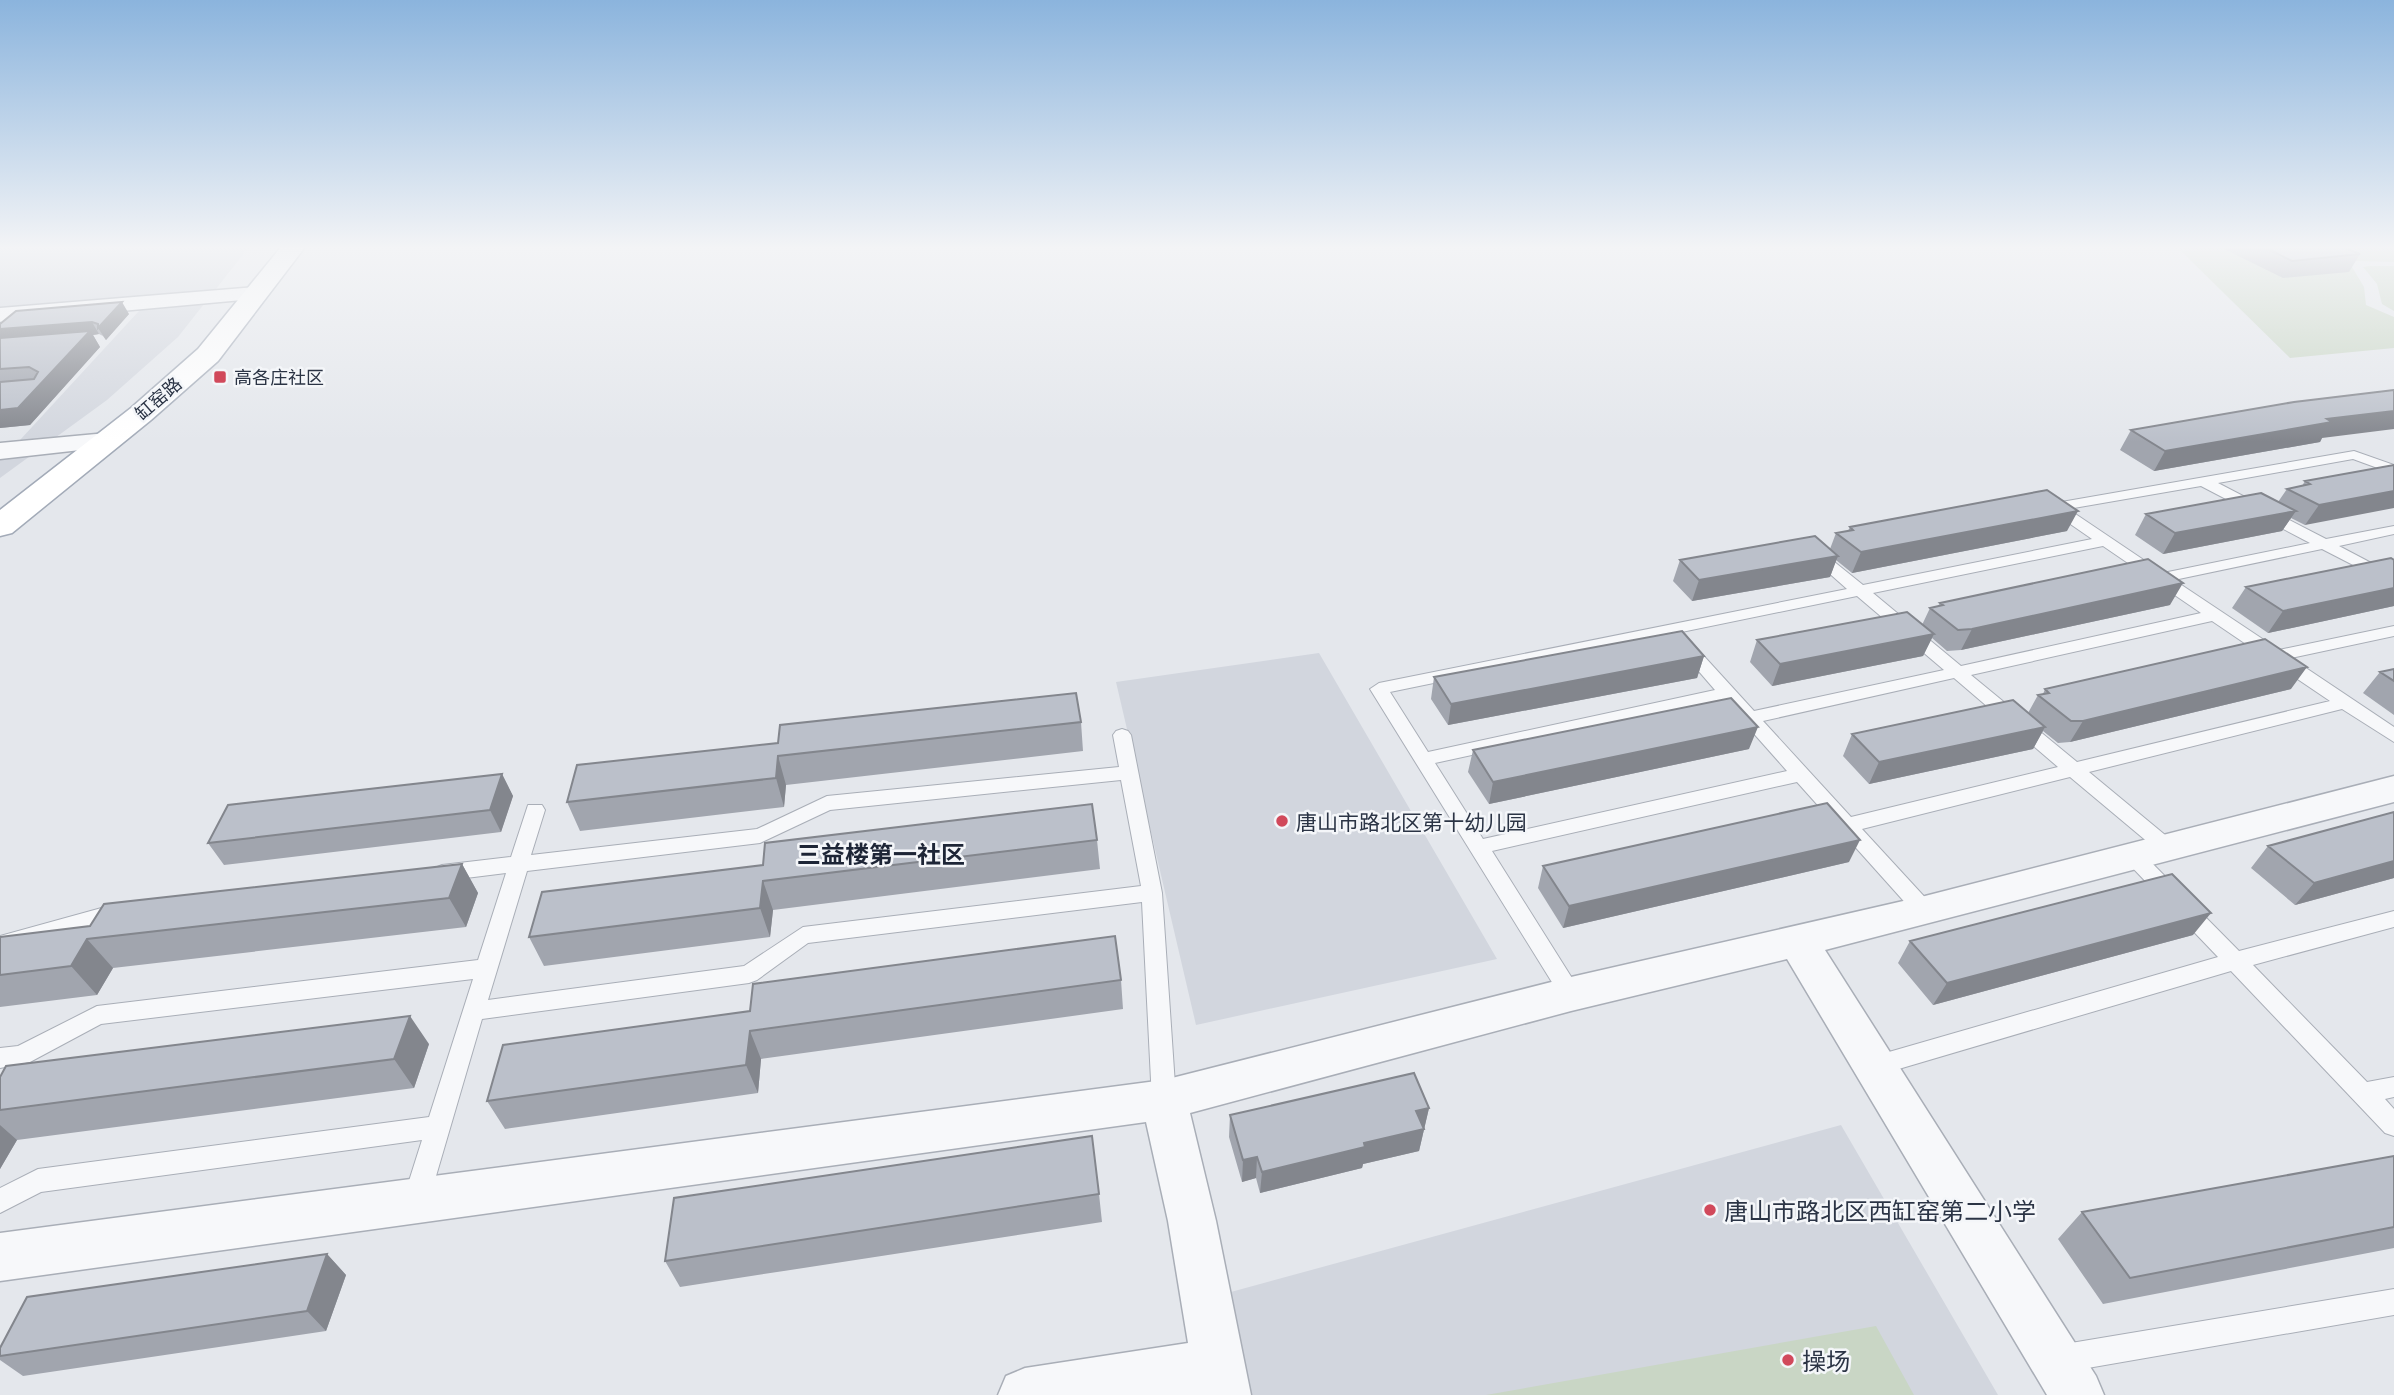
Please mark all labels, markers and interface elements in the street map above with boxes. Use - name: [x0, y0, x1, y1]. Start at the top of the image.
- place label: 高各庄社区: [234, 366, 324, 388]
- marker: 高各庄社区: [212, 369, 228, 385]
- street label: 缸窑路: [130, 372, 186, 424]
- place label: 唐山市路北区第十幼儿园: [1296, 809, 1527, 834]
- marker: 唐山市路北区第十幼儿园: [1274, 813, 1290, 829]
- district label: 三益楼第一社区: [797, 839, 965, 868]
- place label: 唐山市路北区西缸窑第二小学: [1724, 1196, 2036, 1225]
- marker: 唐山市路北区西缸窑第二小学: [1702, 1202, 1718, 1218]
- place label: 操场: [1802, 1346, 1850, 1375]
- marker: 操场: [1780, 1352, 1796, 1368]

